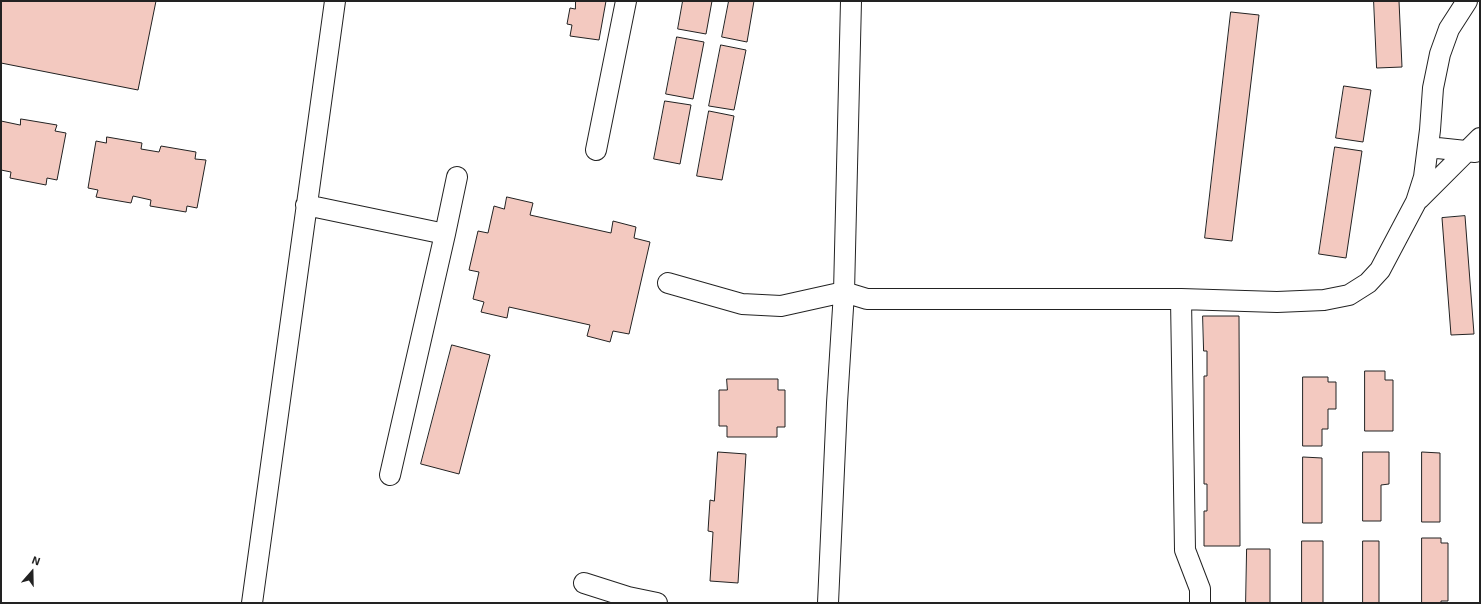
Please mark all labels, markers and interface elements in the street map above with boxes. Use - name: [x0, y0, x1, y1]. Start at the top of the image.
- north arrow: [12, 552, 52, 592]
- text: N: [30, 553, 42, 568]

